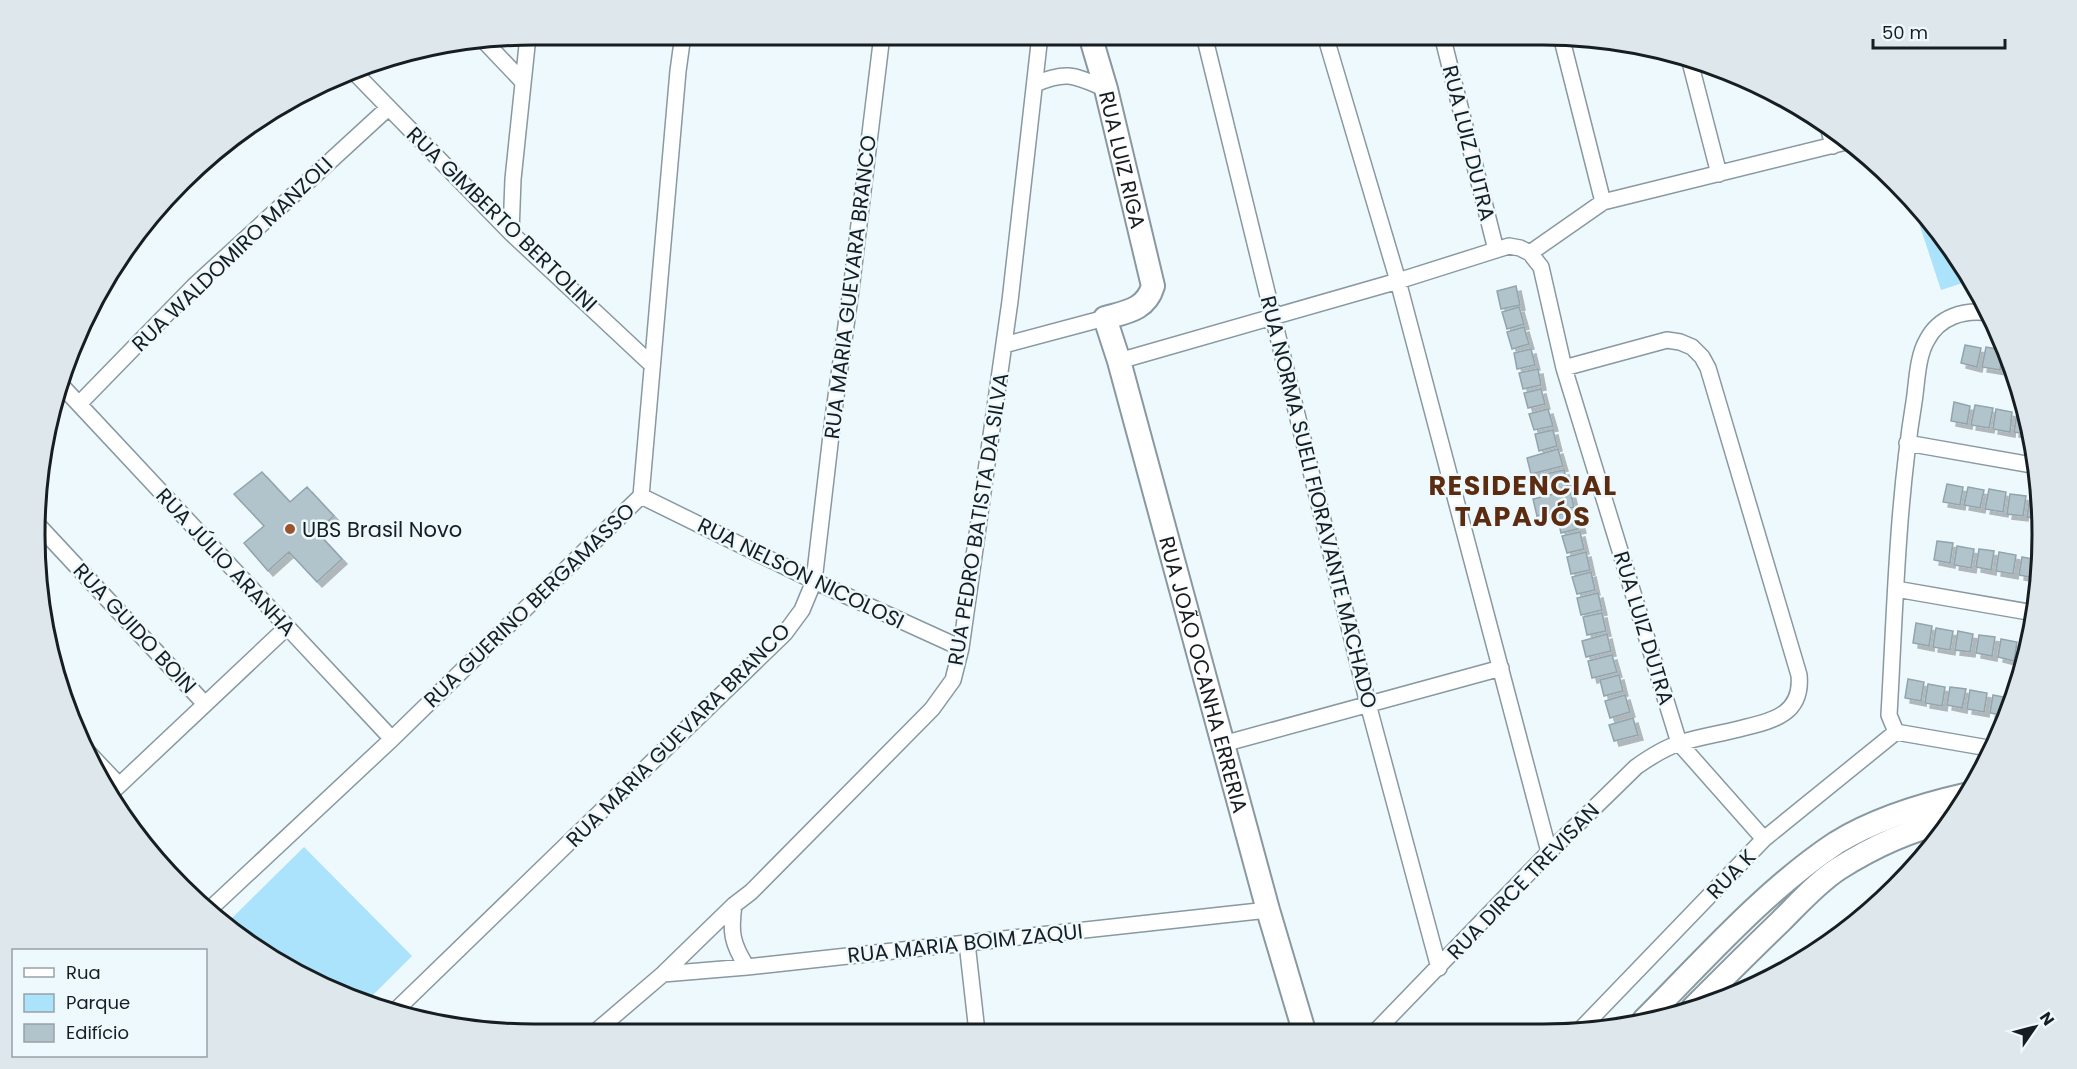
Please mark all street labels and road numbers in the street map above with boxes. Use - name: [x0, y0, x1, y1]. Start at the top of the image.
- street label: RUA LUIZ DUTRA: [1436, 62, 1502, 224]
- street label: RUA LUIZ RIGA: [1092, 88, 1153, 231]
- street label: RUA GIMBERTO BERTOLINI: [400, 120, 604, 318]
- street label: RUA MARIA GUEVARA BRANCO: [817, 133, 883, 441]
- street label: RUA WALDOMIRO MANZOLI: [125, 150, 339, 358]
- street label: RUA NORMA SUELI FIORAVANTE MACHADO: [1254, 293, 1384, 711]
- street label: RUA PEDRO BATISTA DA SILVA: [941, 371, 1015, 667]
- street label: RUA JÚLIO ARANHA: [150, 482, 302, 642]
- street label: RUA GUERINO BERGAMASSO: [417, 496, 641, 714]
- street label: RUA NELSON NICOLOSI: [693, 510, 909, 636]
- street label: RUA JOÃO OCANHA ERRERIA: [1153, 533, 1256, 816]
- street label: RUA LUIZ DUTRA: [1607, 548, 1681, 708]
- street label: RUA GUIDO BOIN: [67, 556, 203, 700]
- street label: RUA MARIA GUEVARA BRANCO: [560, 617, 796, 853]
- street label: RUA DIRCE TREVISAN: [1440, 796, 1606, 966]
- street label: RUA K: [1700, 842, 1762, 905]
- street label: RUA MARIA BOIM ZAQUI: [846, 916, 1084, 970]

